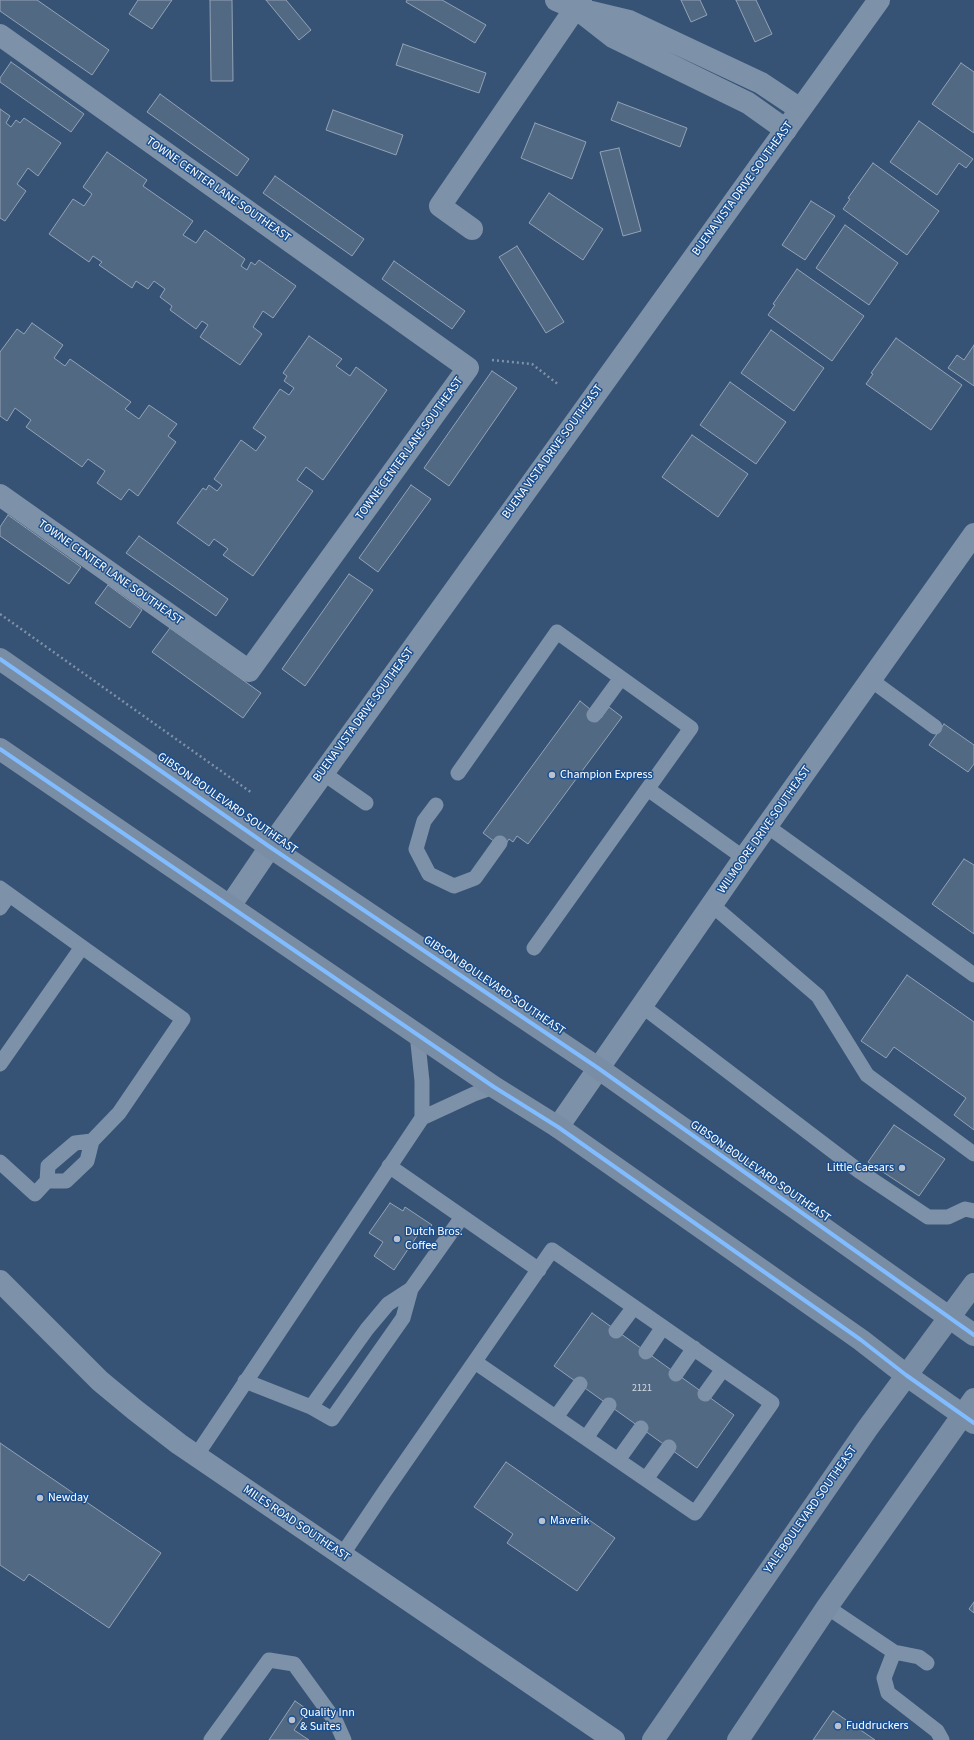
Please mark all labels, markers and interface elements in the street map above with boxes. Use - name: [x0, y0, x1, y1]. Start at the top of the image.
- street label: BUENA VISTA DRIVE SOUTHEAST: [689, 119, 797, 259]
- street label: TOWNE CENTER LANE SOUTHEAST: [143, 134, 293, 246]
- street label: TOWNE CENTER LANE SOUTHEAST: [353, 375, 467, 523]
- street label: BUENA VISTA DRIVE SOUTHEAST: [499, 382, 607, 522]
- street label: TOWNE CENTER LANE SOUTHEAST: [35, 517, 185, 629]
- street label: BUENA VISTA DRIVE SOUTHEAST: [310, 645, 418, 785]
- street label: GIBSON BOULEVARD SOUTHEAST: [154, 750, 300, 858]
- street label: WILMOORE DRIVE SOUTHEAST: [715, 763, 815, 897]
- place label: Champion Express: [560, 768, 652, 782]
- marker: Champion Express: [547, 770, 557, 780]
- street label: GIBSON BOULEVARD SOUTHEAST: [420, 933, 568, 1039]
- street label: GIBSON BOULEVARD SOUTHEAST: [687, 1118, 833, 1226]
- place label: Little Caesars: [827, 1161, 894, 1175]
- marker: Little Caesars: [897, 1163, 907, 1173]
- place label: Dutch Bros. Coffee: [405, 1225, 463, 1253]
- marker: Dutch Bros. Coffee: [392, 1234, 402, 1244]
- house number: 2121: [632, 1383, 652, 1395]
- street label: YALE BOULEVARD SOUTHEAST: [761, 1443, 861, 1577]
- street label: MILES ROAD SOUTHEAST: [240, 1483, 352, 1565]
- place label: Newday: [48, 1491, 89, 1505]
- marker: Newday: [35, 1493, 45, 1503]
- place label: Maverik: [550, 1514, 589, 1528]
- marker: Maverik: [537, 1516, 547, 1526]
- place label: Quality Inn & Suites: [300, 1706, 355, 1734]
- marker: Quality Inn & Suites: [287, 1715, 297, 1725]
- place label: Fuddruckers: [846, 1719, 909, 1733]
- marker: Fuddruckers: [833, 1721, 843, 1731]

